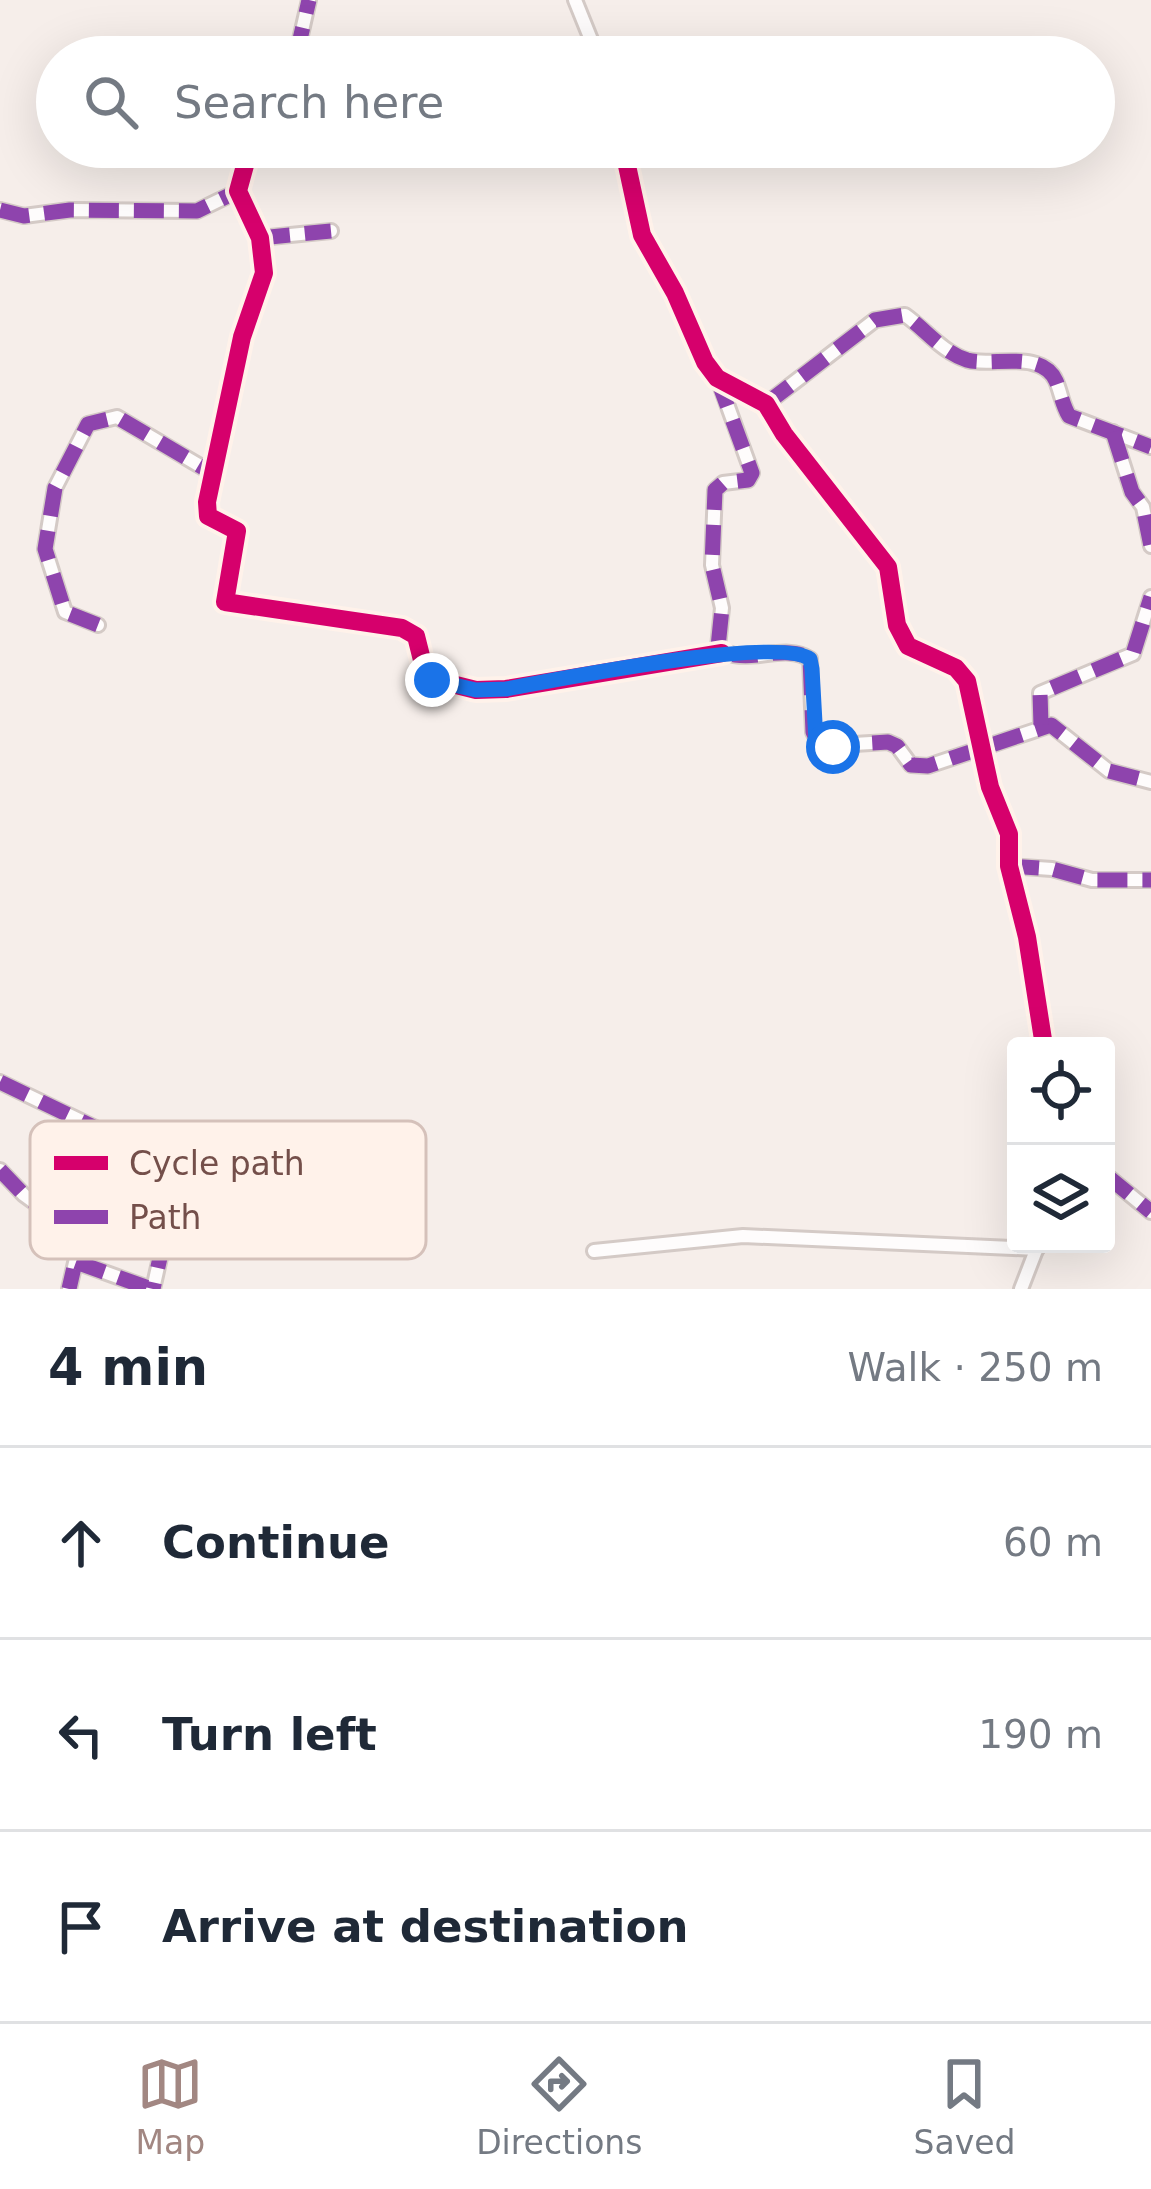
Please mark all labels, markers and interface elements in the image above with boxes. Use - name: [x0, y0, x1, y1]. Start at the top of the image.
- search box: [36, 36, 1115, 168]
- icon: search: [78, 69, 144, 135]
- text: Search here: [174, 76, 444, 129]
- route end: [405, 653, 459, 707]
- route start: [806, 720, 860, 774]
- map controls: [1007, 1037, 1115, 1253]
- button: locate: [1007, 1037, 1115, 1145]
- legend: [30, 1121, 426, 1259]
- text: Cycle path: [129, 1144, 305, 1183]
- button: layers: [1007, 1145, 1115, 1253]
- text: Path: [129, 1198, 202, 1237]
- text: 4 min: [48, 1338, 208, 1397]
- text: Walk · 250 m: [848, 1345, 1103, 1390]
- icon: ahead: [48, 1510, 114, 1576]
- text: Continue: [162, 1516, 390, 1569]
- text: 60 m: [1003, 1520, 1103, 1565]
- icon: left: [48, 1702, 114, 1768]
- text: Turn left: [162, 1708, 377, 1761]
- text: 190 m: [978, 1712, 1103, 1757]
- icon: arrive: [48, 1894, 114, 1960]
- text: Arrive at destination: [162, 1900, 688, 1953]
- tab: Map: [136, 2051, 205, 2162]
- tab: Directions: [476, 2051, 642, 2162]
- tab: Saved: [914, 2051, 1015, 2162]

